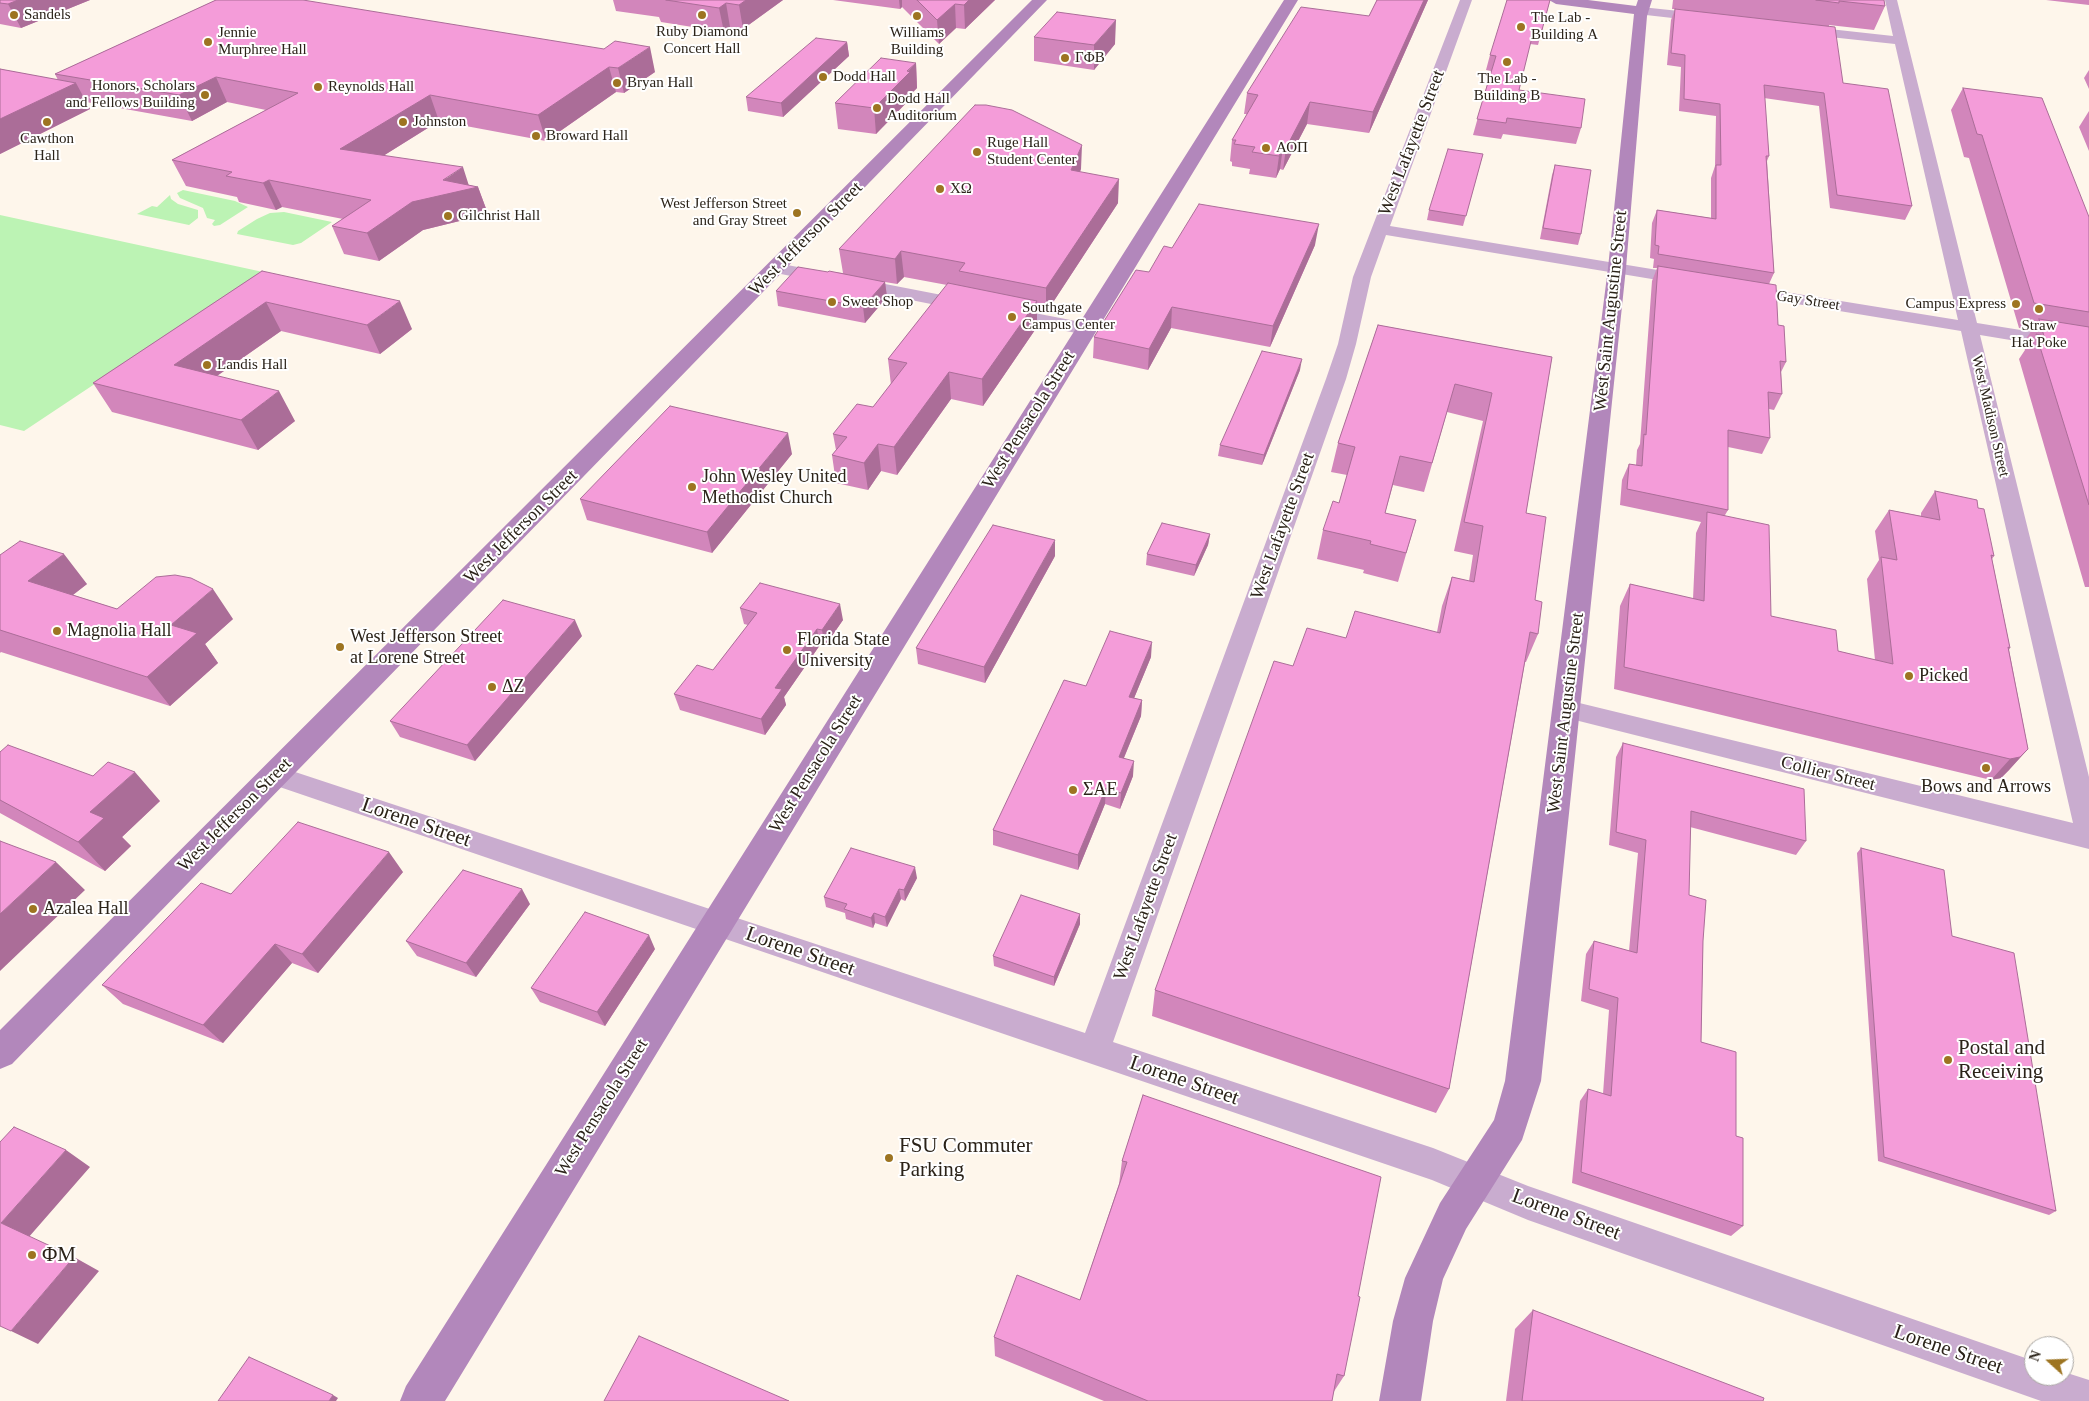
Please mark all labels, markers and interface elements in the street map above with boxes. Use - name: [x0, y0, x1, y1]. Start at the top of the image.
- place label: Sandels: [24, 6, 71, 24]
- marker: Sandels: [8, 9, 20, 21]
- marker: Ruby Diamond Concert Hall: [696, 9, 708, 21]
- place label: The Lab - Building A: [1531, 9, 1598, 44]
- marker: Williams Building: [911, 10, 923, 22]
- marker: The Lab - Building A: [1515, 21, 1527, 33]
- place label: Ruby Diamond Concert Hall: [656, 23, 748, 58]
- place label: Jennie Murphree Hall: [218, 24, 307, 59]
- place label: Williams Building: [890, 24, 944, 59]
- marker: Jennie Murphree Hall: [202, 36, 214, 48]
- place label: ΓΦΒ: [1075, 49, 1105, 67]
- marker: ΓΦΒ: [1059, 52, 1071, 64]
- marker: The Lab - Building B: [1501, 56, 1513, 68]
- street label: West Lafayette Street: [1374, 67, 1450, 219]
- place label: Dodd Hall: [833, 68, 896, 86]
- place label: The Lab - Building B: [1474, 70, 1540, 105]
- marker: Dodd Hall: [817, 71, 829, 83]
- place label: Bryan Hall: [627, 74, 693, 92]
- place label: Honors, Scholars and Fellows Building: [66, 77, 195, 112]
- marker: Bryan Hall: [611, 77, 623, 89]
- place label: Reynolds Hall: [328, 78, 414, 96]
- marker: Reynolds Hall: [312, 81, 324, 93]
- marker: Honors, Scholars and Fellows Building: [199, 89, 211, 101]
- place label: Dodd Hall Auditorium: [887, 90, 957, 125]
- marker: Dodd Hall Auditorium: [871, 102, 883, 114]
- place label: Johnston: [413, 113, 466, 131]
- marker: Cawthon Hall: [41, 116, 53, 128]
- marker: Johnston: [397, 116, 409, 128]
- place label: Broward Hall: [546, 127, 628, 145]
- place label: Cawthon Hall: [20, 130, 74, 165]
- marker: Broward Hall: [530, 130, 542, 142]
- place label: Ruge Hall Student Center: [987, 134, 1077, 169]
- place label: ΑΟΠ: [1276, 139, 1308, 157]
- marker: ΑΟΠ: [1260, 142, 1272, 154]
- marker: Ruge Hall Student Center: [971, 146, 983, 158]
- street label: West Jefferson Street: [745, 178, 867, 300]
- place label: ΧΩ: [950, 180, 972, 198]
- marker: ΧΩ: [934, 183, 946, 195]
- place label: West Jefferson Street and Gray Street: [660, 195, 787, 230]
- place label: Gilchrist Hall: [458, 207, 540, 225]
- marker: West Jefferson Street and Gray Street: [791, 207, 803, 219]
- street label: West Saint Augustine Street: [1590, 209, 1632, 413]
- marker: Gilchrist Hall: [442, 210, 454, 222]
- street label: Gay Street: [1775, 287, 1841, 315]
- place label: Sweet Shop: [842, 293, 913, 311]
- place label: Campus Express: [1906, 295, 2006, 313]
- marker: Sweet Shop: [826, 296, 838, 308]
- marker: Campus Express: [2010, 298, 2022, 310]
- place label: Southgate Campus Center: [1022, 299, 1115, 334]
- marker: Straw Hat Poke: [2033, 303, 2045, 315]
- marker: Southgate Campus Center: [1006, 311, 1018, 323]
- place label: Straw Hat Poke: [2011, 317, 2067, 352]
- street label: West Pensacola Street: [978, 347, 1080, 493]
- street label: West Madison Street: [1967, 353, 2013, 479]
- place label: Landis Hall: [217, 356, 287, 374]
- marker: Landis Hall: [201, 359, 213, 371]
- street label: West Lafayette Street: [1246, 450, 1320, 602]
- street label: West Jefferson Street: [460, 466, 582, 588]
- place label: John Wesley United Methodist Church: [702, 466, 847, 508]
- marker: John Wesley United Methodist Church: [686, 481, 698, 493]
- street label: West Saint Augustine Street: [1543, 611, 1589, 815]
- place label: Magnolia Hall: [67, 620, 171, 642]
- marker: Magnolia Hall: [51, 625, 63, 637]
- place label: West Jefferson Street at Lorene Street: [350, 626, 502, 669]
- place label: Florida State University: [797, 629, 889, 672]
- marker: West Jefferson Street at Lorene Street: [334, 641, 346, 653]
- marker: Florida State University: [781, 644, 793, 656]
- place label: Picked: [1919, 665, 1968, 687]
- marker: Picked: [1903, 670, 1915, 682]
- place label: ΔΖ: [502, 676, 525, 698]
- marker: ΔΖ: [486, 681, 498, 693]
- street label: West Pensacola Street: [765, 691, 867, 837]
- street label: Collier Street: [1779, 752, 1877, 796]
- street label: West Jefferson Street: [174, 754, 296, 876]
- marker: Bows and Arrows: [1980, 762, 1992, 774]
- place label: Bows and Arrows: [1921, 776, 2051, 798]
- place label: ΣΑΕ: [1083, 779, 1117, 801]
- marker: ΣΑΕ: [1067, 784, 1079, 796]
- street label: Lorene Street: [358, 793, 474, 853]
- street label: West Lafayette Street: [1109, 831, 1183, 983]
- place label: Azalea Hall: [43, 898, 128, 920]
- marker: Azalea Hall: [27, 903, 39, 915]
- street label: Lorene Street: [742, 922, 858, 982]
- street label: West Pensacola Street: [551, 1035, 653, 1181]
- place label: Postal and Receiving: [1958, 1035, 2045, 1085]
- street label: Lorene Street: [1126, 1051, 1242, 1111]
- marker: Postal and Receiving: [1942, 1054, 1954, 1066]
- place label: FSU Commuter Parking: [899, 1133, 1033, 1183]
- marker: FSU Commuter Parking: [883, 1152, 895, 1164]
- street label: Lorene Street: [1508, 1184, 1624, 1246]
- place label: ΦΜ: [42, 1242, 76, 1268]
- marker: ΦΜ: [26, 1249, 38, 1261]
- street label: Lorene Street: [1890, 1320, 2006, 1380]
- north arrow: [2024, 1336, 2074, 1386]
- text: N: [2027, 1349, 2044, 1363]

